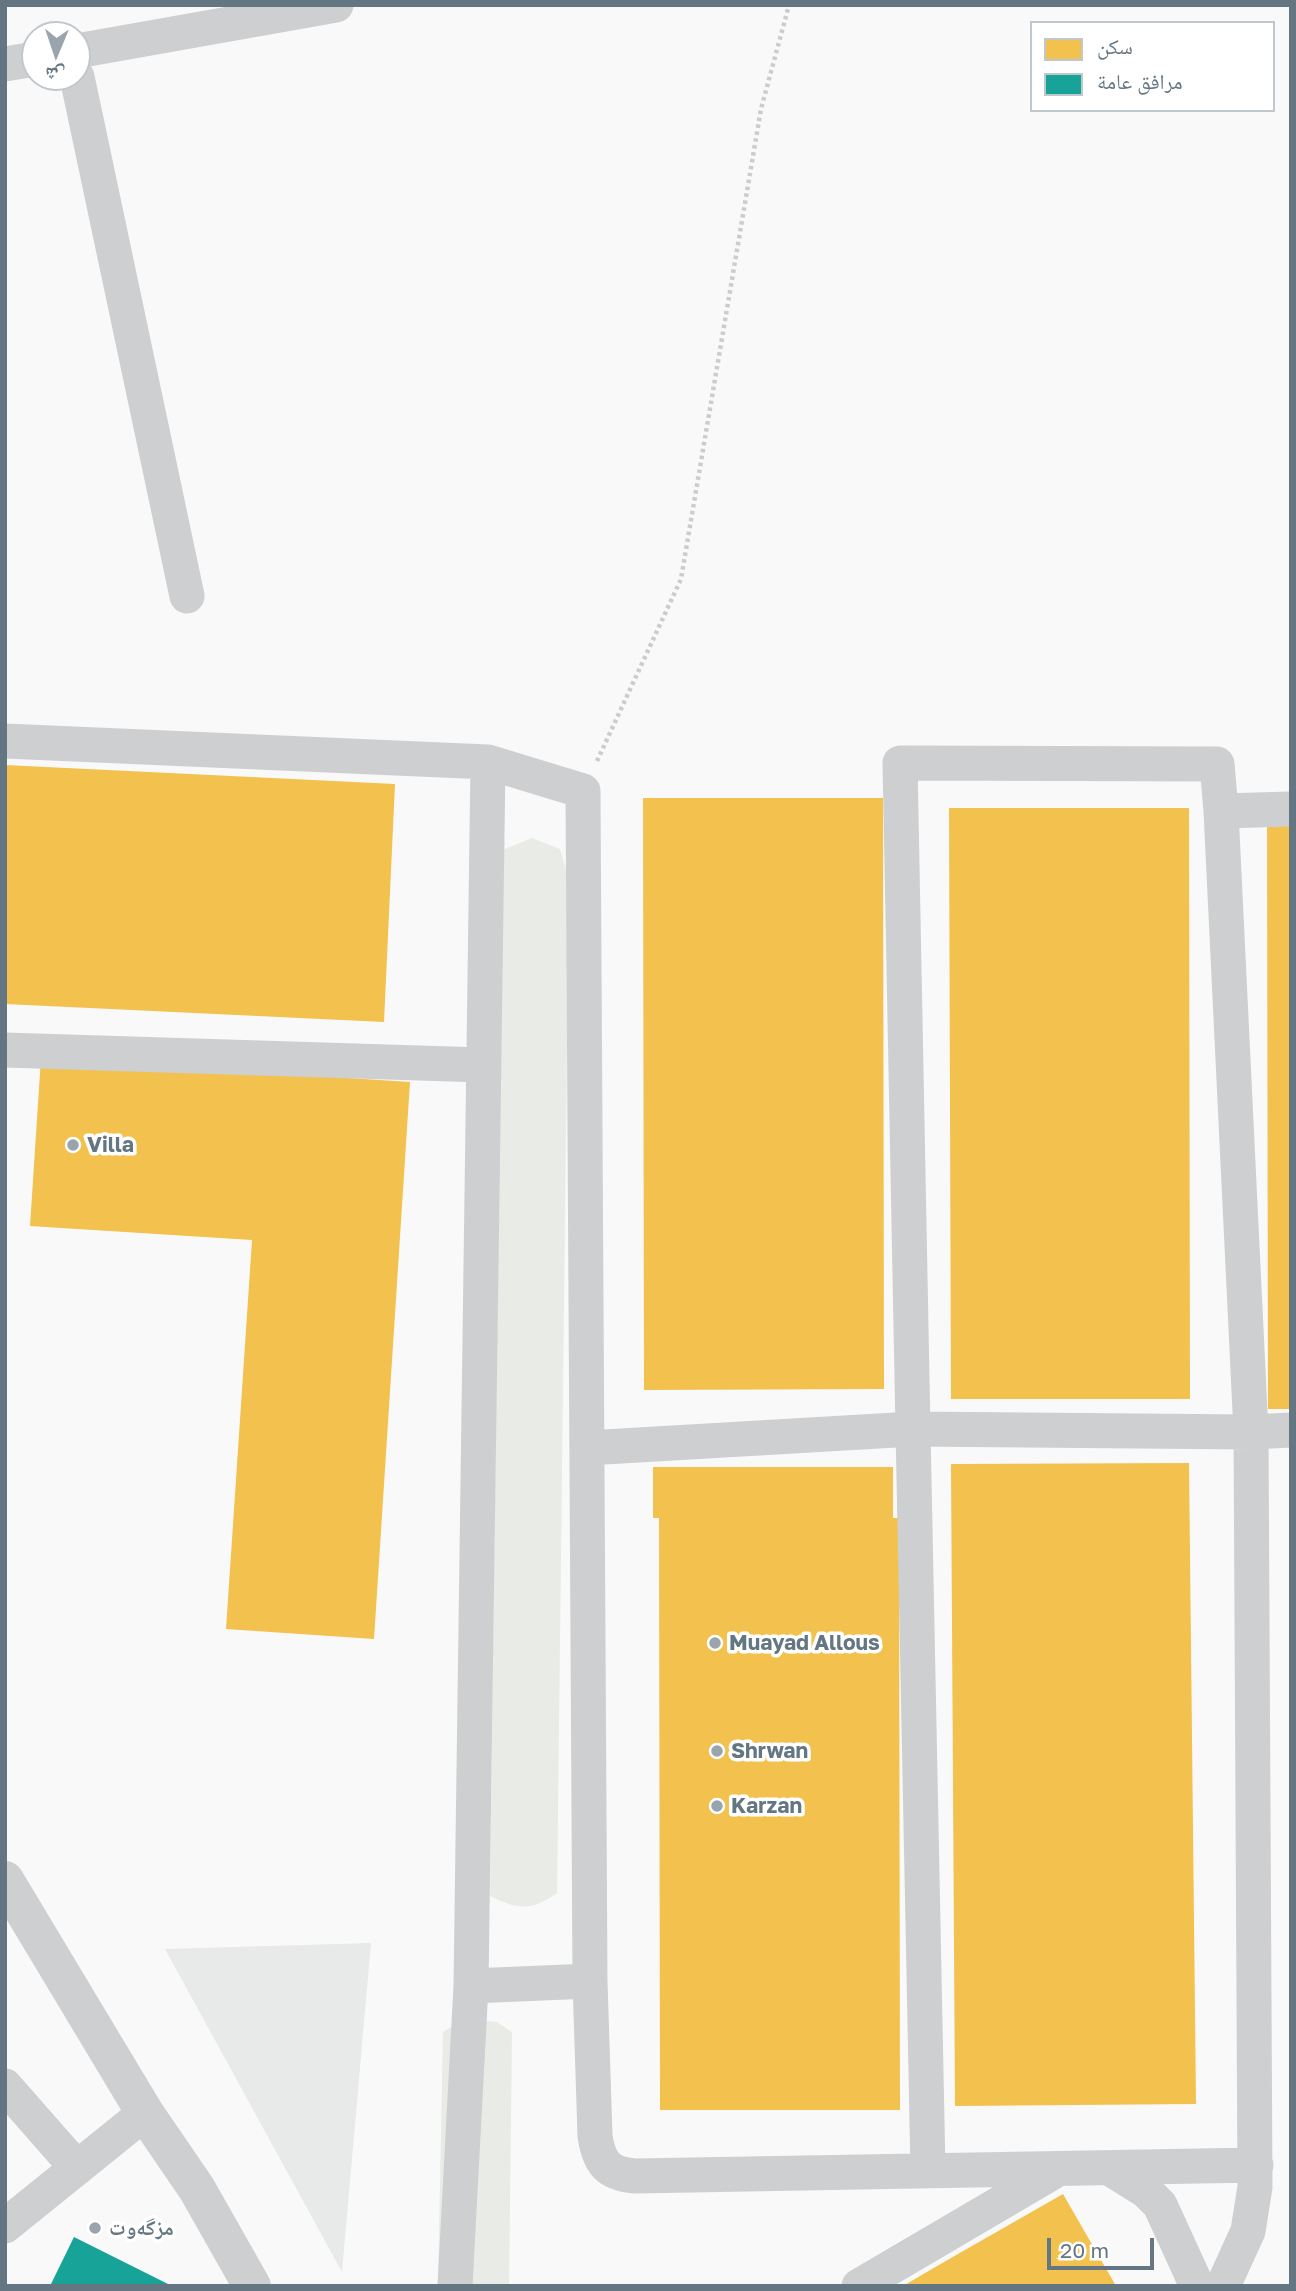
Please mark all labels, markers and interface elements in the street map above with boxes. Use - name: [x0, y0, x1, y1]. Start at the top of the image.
- north arrow: [21, 21, 91, 91]
- legend: [1030, 21, 1275, 112]
- text: سكن: [1097, 33, 1133, 59]
- text: ش: [45, 64, 66, 87]
- text: مرافق عامة: [1097, 68, 1183, 94]
- place label: Villa: [87, 1132, 134, 1158]
- marker: Villa: [65, 1137, 81, 1153]
- place label: Muayad Allous: [729, 1630, 880, 1656]
- marker: Muayad Allous: [707, 1635, 723, 1651]
- place label: Shrwan: [731, 1738, 808, 1764]
- marker: Shrwan: [709, 1743, 725, 1759]
- place label: Karzan: [731, 1793, 802, 1819]
- marker: Karzan: [709, 1798, 725, 1814]
- place label: مزگەوت: [109, 2215, 174, 2241]
- marker: مزگەوت: [87, 2220, 103, 2236]
- scale bar: [1051, 2224, 1158, 2268]
- text: 20 m: [1060, 2237, 1109, 2263]

